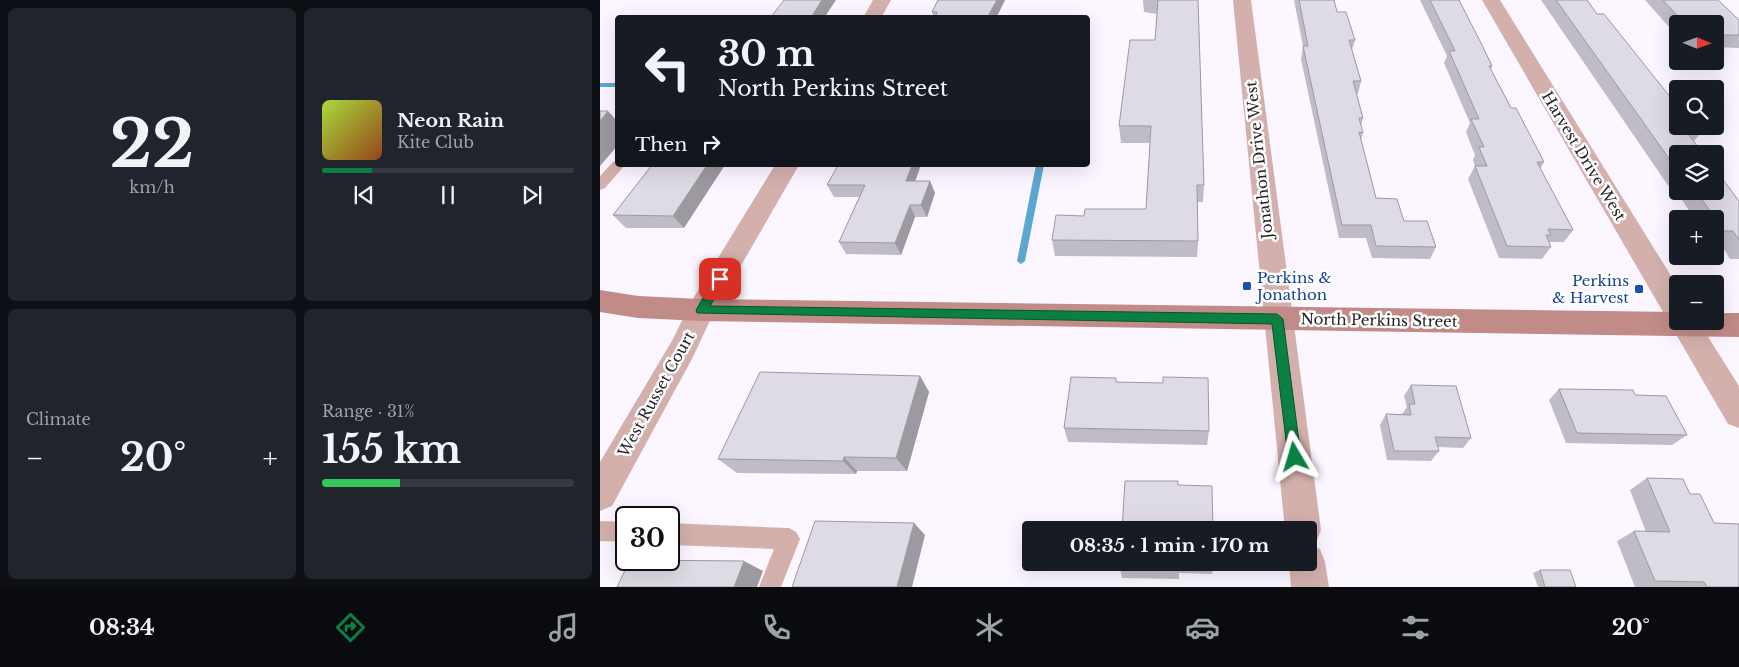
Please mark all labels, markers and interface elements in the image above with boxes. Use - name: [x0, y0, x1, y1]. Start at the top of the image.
- north arrow: [1669, 15, 1724, 70]
- map controls: [1669, 15, 1724, 330]
- text: 30 m: [718, 32, 815, 75]
- icon: left: [635, 35, 700, 100]
- text: North Perkins Street: [718, 75, 948, 102]
- street label: Jonathon Drive West: [1241, 80, 1277, 242]
- button: search: [1669, 80, 1724, 135]
- street label: Harvest Drive West: [1538, 88, 1630, 224]
- text: 22: [110, 104, 194, 185]
- text: Neon Rain: [397, 109, 504, 132]
- icon: right: [697, 130, 725, 158]
- text: Kite Club: [397, 132, 474, 152]
- text: Then: [635, 133, 687, 156]
- button: layers: [1669, 145, 1724, 200]
- text: km/h: [129, 177, 175, 197]
- icon: previous: [350, 181, 378, 209]
- icon: pause: [434, 181, 462, 209]
- icon: next: [518, 181, 546, 209]
- button: +: [1669, 210, 1724, 265]
- pin: [699, 258, 741, 300]
- icon: arrive: [706, 265, 734, 293]
- place label: Perkins & Jonathon: [1255, 268, 1332, 304]
- place label: Perkins & Harvest: [1552, 271, 1629, 307]
- button: −: [1669, 275, 1724, 330]
- marker: Perkins & Jonathon: [1241, 280, 1253, 292]
- marker: Perkins & Harvest: [1633, 283, 1645, 295]
- street label: North Perkins Street: [1300, 309, 1458, 331]
- street label: West Russet Court: [613, 328, 699, 461]
- text: Range · 31%: [322, 401, 415, 421]
- text: Climate: [26, 409, 91, 429]
- text: 155 km: [322, 426, 461, 473]
- position arrow: [1268, 430, 1320, 482]
- text: 20°: [120, 434, 186, 481]
- text: −: [26, 441, 44, 476]
- text: +: [263, 441, 278, 476]
- speed limit sign: 30: [615, 506, 680, 571]
- text: 08:35 · 1 min · 170 m: [1070, 534, 1269, 557]
- icon: directions: [333, 610, 368, 645]
- icon: music: [546, 610, 581, 645]
- icon: phone: [759, 610, 794, 645]
- icon: climate: [972, 610, 1007, 645]
- icon: car: [1185, 610, 1220, 645]
- icon: filters: [1398, 610, 1433, 645]
- text: 08:34: [89, 614, 155, 641]
- text: 20°: [1612, 614, 1650, 641]

